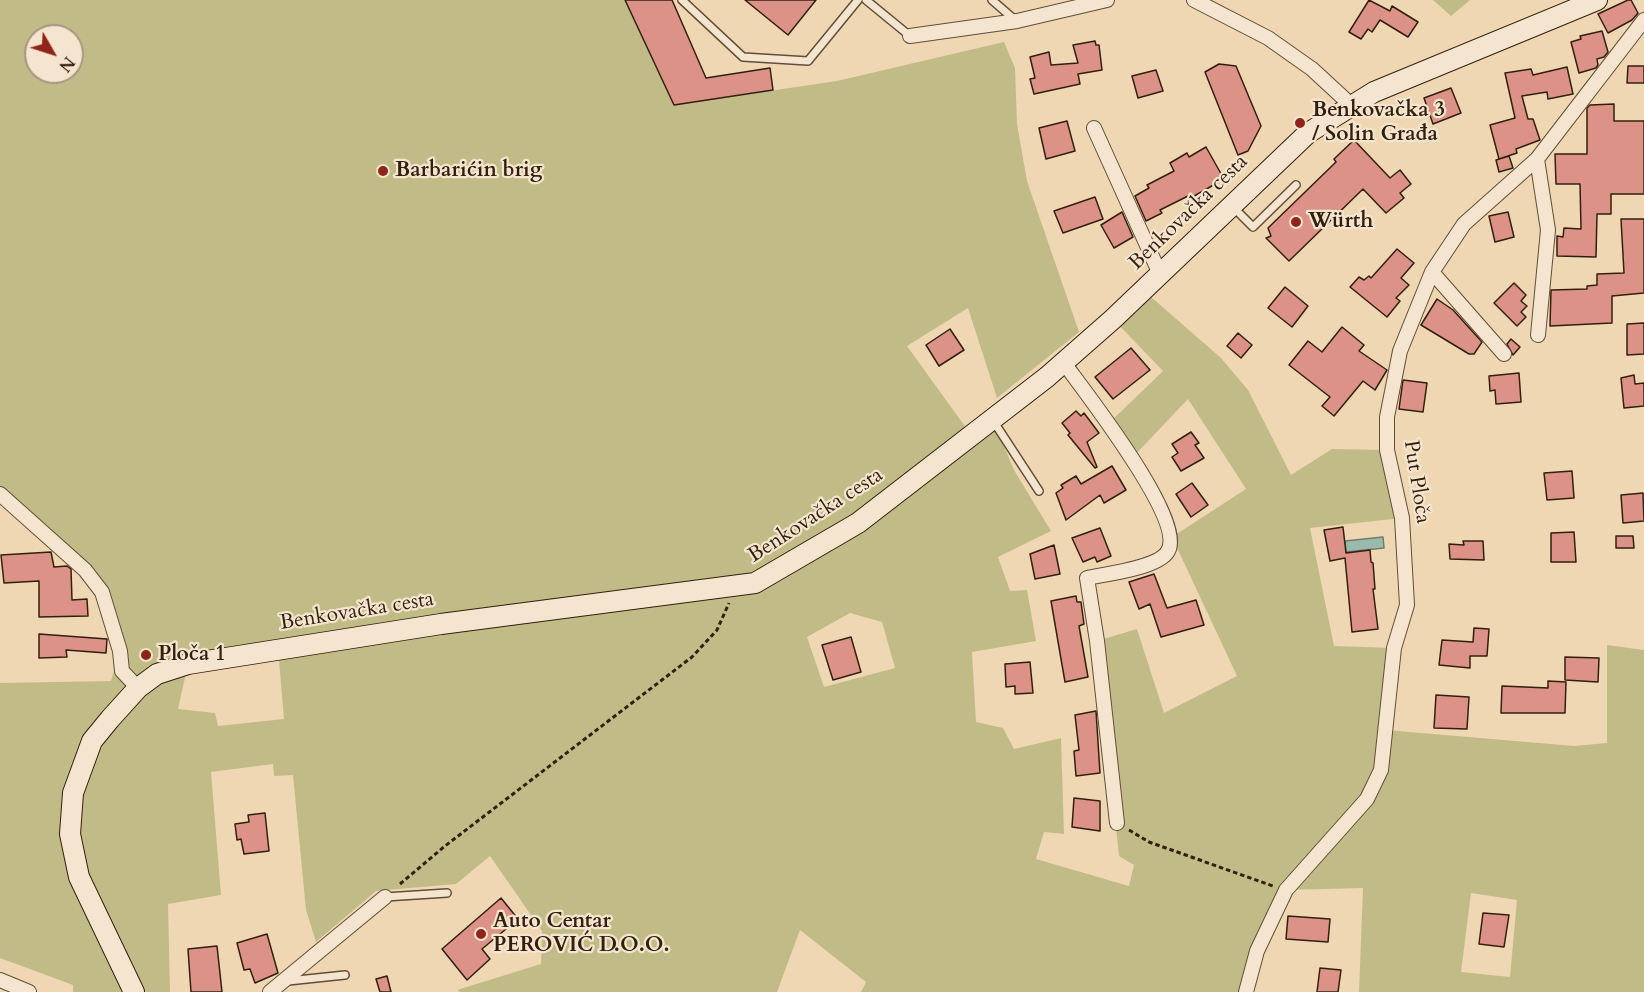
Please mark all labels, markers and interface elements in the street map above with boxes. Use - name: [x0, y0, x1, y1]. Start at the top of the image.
- north arrow: [24, 24, 84, 84]
- text: N: [54, 52, 79, 76]
- place label: Benkovačka 3 / Solin Građa: [1312, 98, 1445, 148]
- marker: Benkovačka 3 / Solin Građa: [1293, 116, 1307, 130]
- street label: Benkovačka cesta: [1124, 150, 1254, 276]
- place label: Barbarićin brig: [395, 158, 542, 184]
- marker: Barbarićin brig: [376, 164, 390, 178]
- place label: Würth: [1308, 209, 1373, 235]
- marker: Würth: [1289, 215, 1303, 229]
- street label: Put Ploča: [1397, 439, 1435, 525]
- street label: Benkovačka cesta: [744, 463, 888, 569]
- street label: Benkovačka cesta: [278, 587, 436, 637]
- place label: Ploča 1: [158, 642, 226, 668]
- marker: Ploča 1: [139, 648, 153, 662]
- place label: Auto Centar PEROVIĆ D.O.O.: [493, 909, 670, 959]
- marker: Auto Centar PEROVIĆ D.O.O.: [474, 927, 488, 941]

